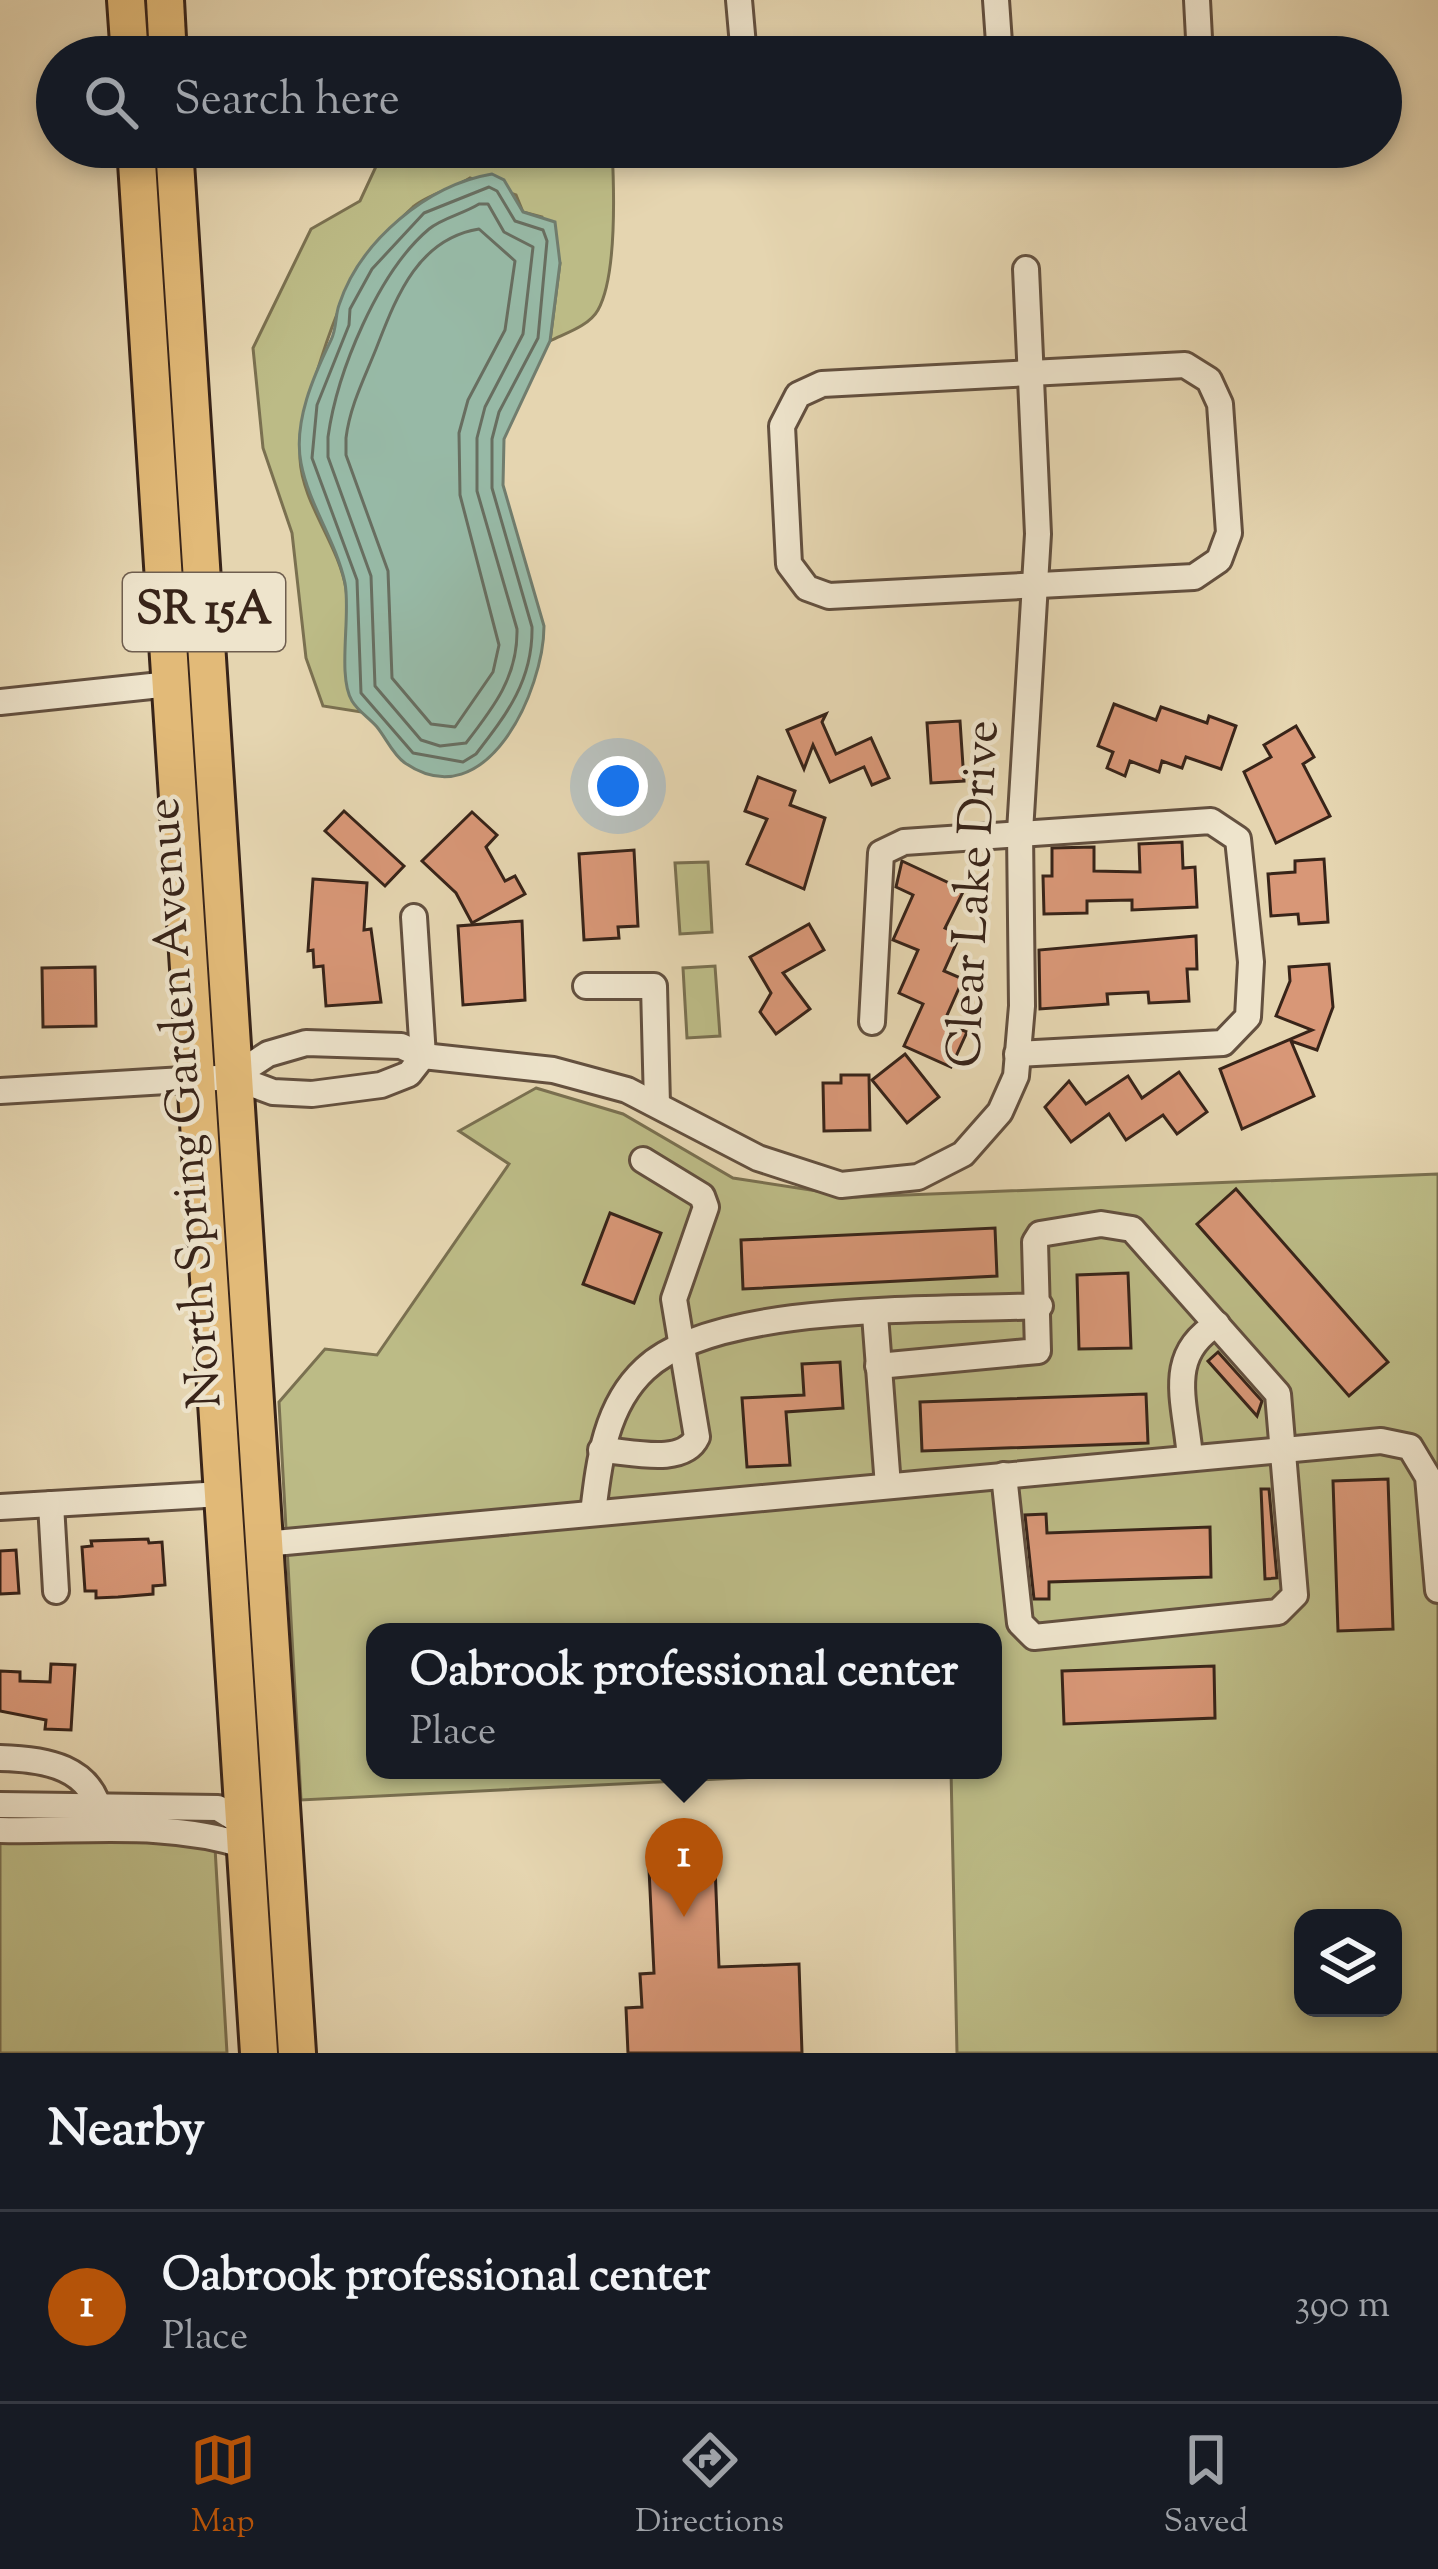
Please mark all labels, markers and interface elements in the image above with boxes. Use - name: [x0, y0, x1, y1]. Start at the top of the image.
- search box: [36, 36, 1402, 168]
- icon: search: [78, 69, 144, 135]
- text: Search here: [174, 70, 400, 135]
- road number: SR 15A: [123, 573, 285, 651]
- street label: Clear Lake Drive: [932, 718, 1020, 1070]
- your location: [588, 756, 648, 816]
- street label: North Spring Garden Avenue: [131, 795, 243, 1411]
- popup: [366, 1623, 1002, 1779]
- text: Oabrook professional center: [410, 1641, 958, 1706]
- text: Place: [410, 1706, 496, 1762]
- pin: 1: [645, 1818, 723, 1917]
- map controls: [1294, 1909, 1402, 2017]
- button: layers: [1294, 1909, 1402, 2017]
- text: Nearby: [48, 2095, 205, 2168]
- text: Oabrook professional center: [162, 2246, 710, 2311]
- text: 1: [80, 2279, 94, 2335]
- text: 390 m: [1294, 2279, 1390, 2335]
- text: Place: [162, 2311, 248, 2367]
- tab: Map: [190, 2427, 256, 2547]
- tab: Directions: [635, 2427, 784, 2547]
- tab: Saved: [1164, 2427, 1248, 2547]

